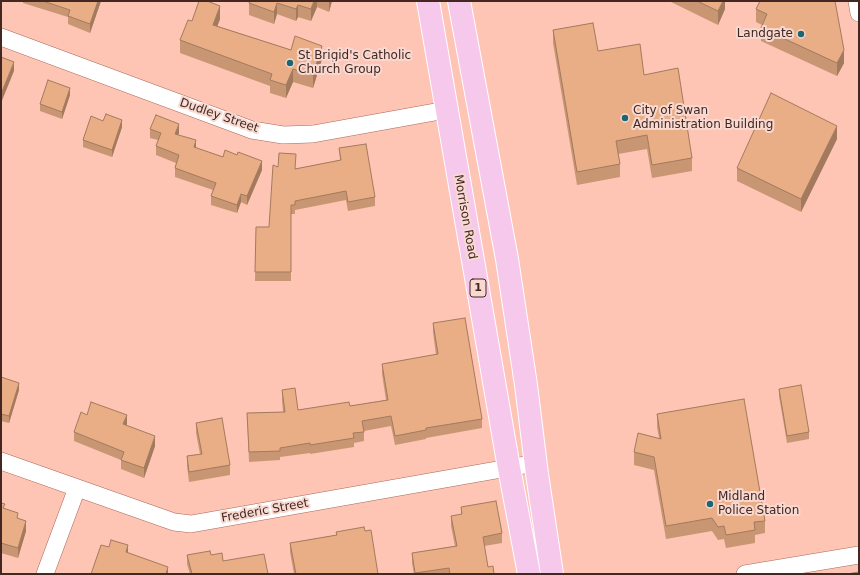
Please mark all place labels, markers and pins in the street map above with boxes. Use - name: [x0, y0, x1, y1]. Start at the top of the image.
- place label: Landgate: [737, 27, 793, 41]
- marker: Landgate: [796, 29, 806, 39]
- place label: St Brigid's Catholic Church Group: [298, 49, 411, 77]
- marker: St Brigid's Catholic Church Group: [285, 58, 295, 68]
- place label: City of Swan Administration Building: [633, 104, 773, 132]
- marker: City of Swan Administration Building: [620, 113, 630, 123]
- place label: Midland Police Station: [718, 490, 799, 518]
- marker: Midland Police Station: [705, 499, 715, 509]

